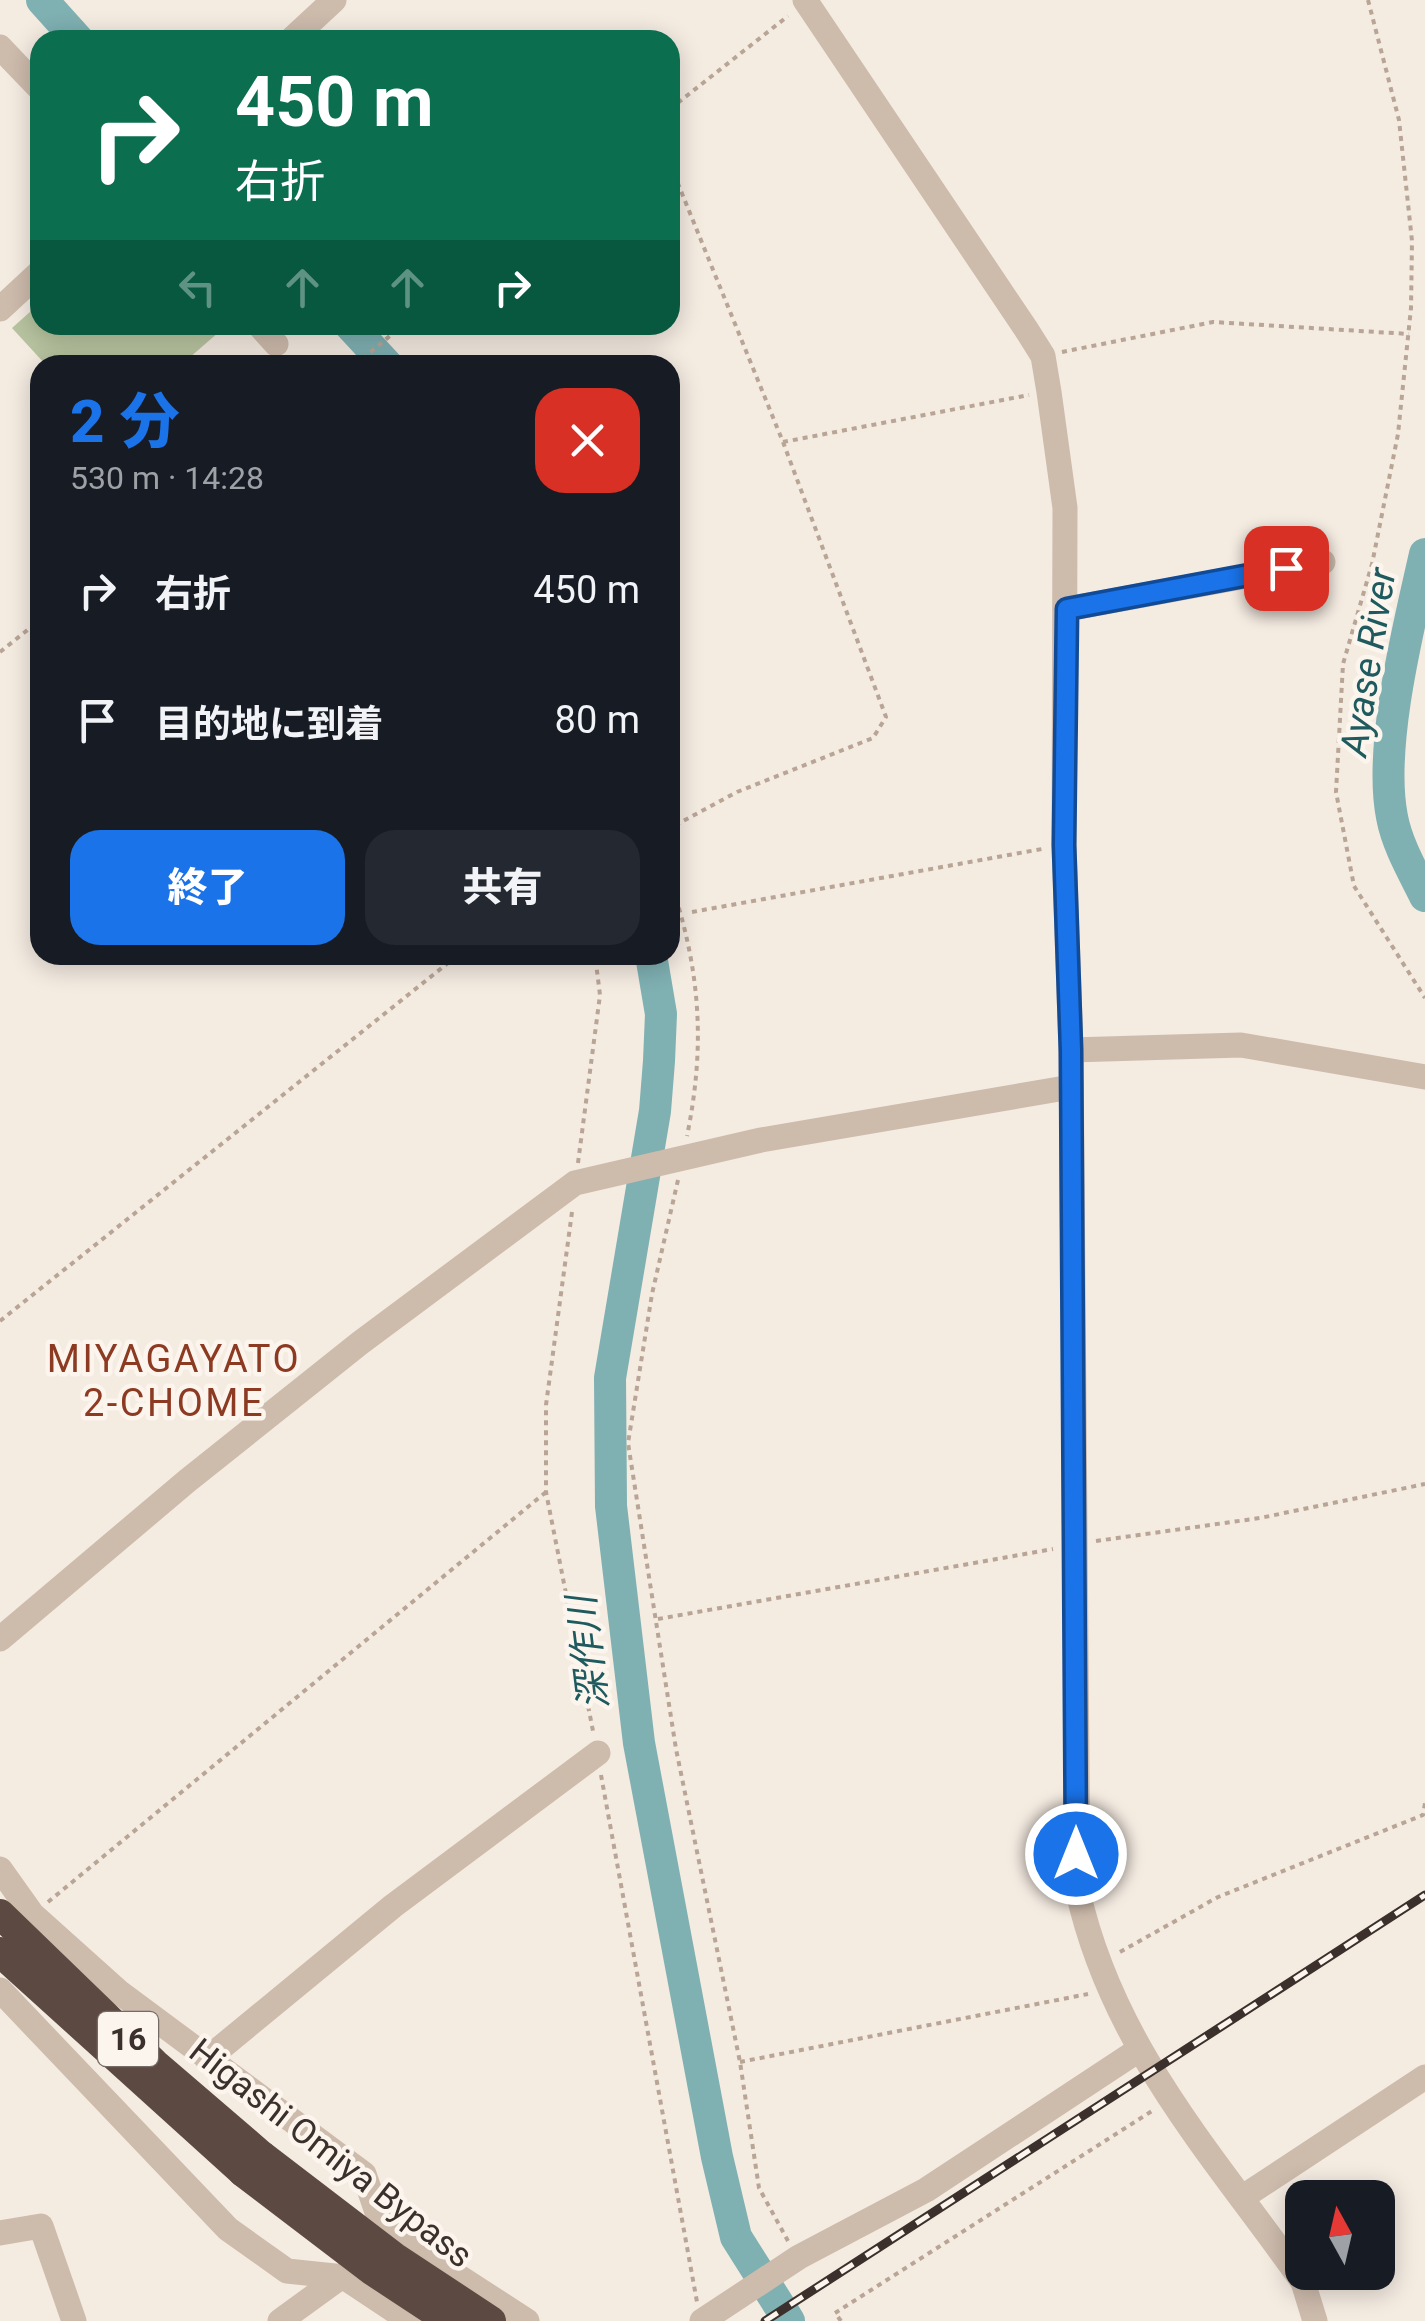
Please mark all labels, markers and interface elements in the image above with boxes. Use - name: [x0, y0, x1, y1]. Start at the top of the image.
- text: 450 m: [235, 61, 434, 143]
- icon: right: [70, 70, 200, 200]
- text: 右折: [235, 155, 325, 208]
- icon: left: [170, 260, 225, 315]
- icon: ahead: [275, 260, 330, 315]
- icon: ahead: [380, 260, 435, 315]
- icon: right: [485, 260, 540, 315]
- text: 2 分: [70, 386, 180, 457]
- button: close: [535, 388, 640, 493]
- text: 530 m · 14:28: [70, 459, 264, 497]
- pin: [1244, 526, 1329, 611]
- icon: arrive: [1259, 541, 1314, 596]
- icon: right: [70, 563, 125, 618]
- water label: Ayase River: [1331, 563, 1405, 761]
- text: 450 m: [533, 568, 640, 612]
- text: 右折: [155, 572, 231, 616]
- icon: arrive: [70, 693, 125, 748]
- text: 80 m: [555, 698, 640, 742]
- text: 目的地に到着: [155, 702, 383, 746]
- button: 終了: [70, 830, 345, 945]
- button: 共有: [365, 830, 640, 945]
- district label: MIYAGAYATO 2-CHOME: [47, 1337, 301, 1425]
- water label: 深作川: [559, 1590, 617, 1712]
- position arrow: [1024, 1802, 1128, 1906]
- road number: 16: [98, 2012, 158, 2066]
- street label: Higashi Omiya Bypass: [181, 2030, 480, 2276]
- north arrow: [1285, 2180, 1395, 2290]
- map controls: [1285, 2180, 1395, 2290]

